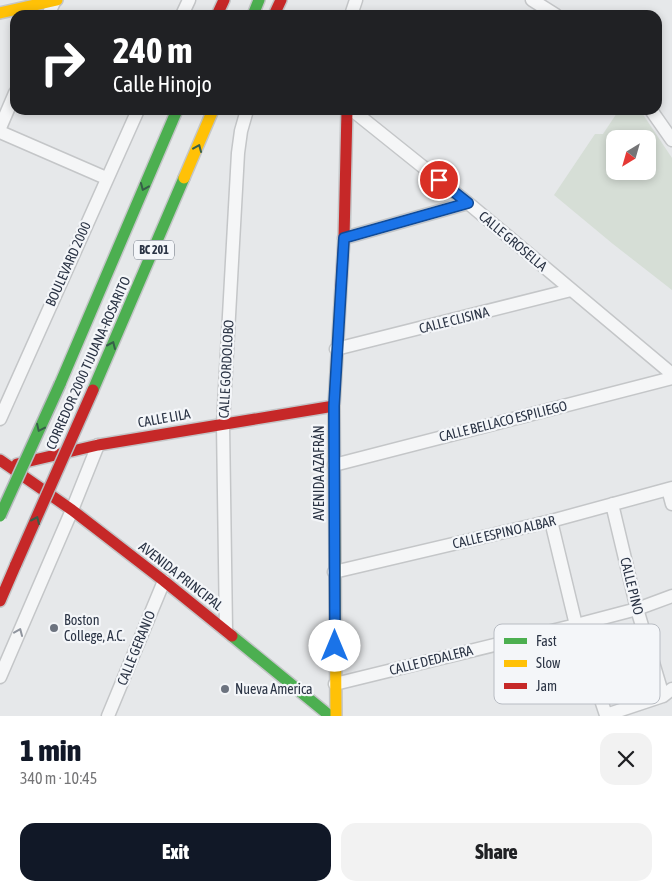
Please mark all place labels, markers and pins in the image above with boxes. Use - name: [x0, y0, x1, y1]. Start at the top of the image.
- pin: [418, 159, 460, 201]
- place label: Boston College, A.C.: [64, 612, 125, 644]
- marker: Boston College, A.C.: [48, 622, 60, 634]
- place label: Nueva America: [235, 681, 313, 697]
- marker: Nueva America: [219, 683, 231, 695]

